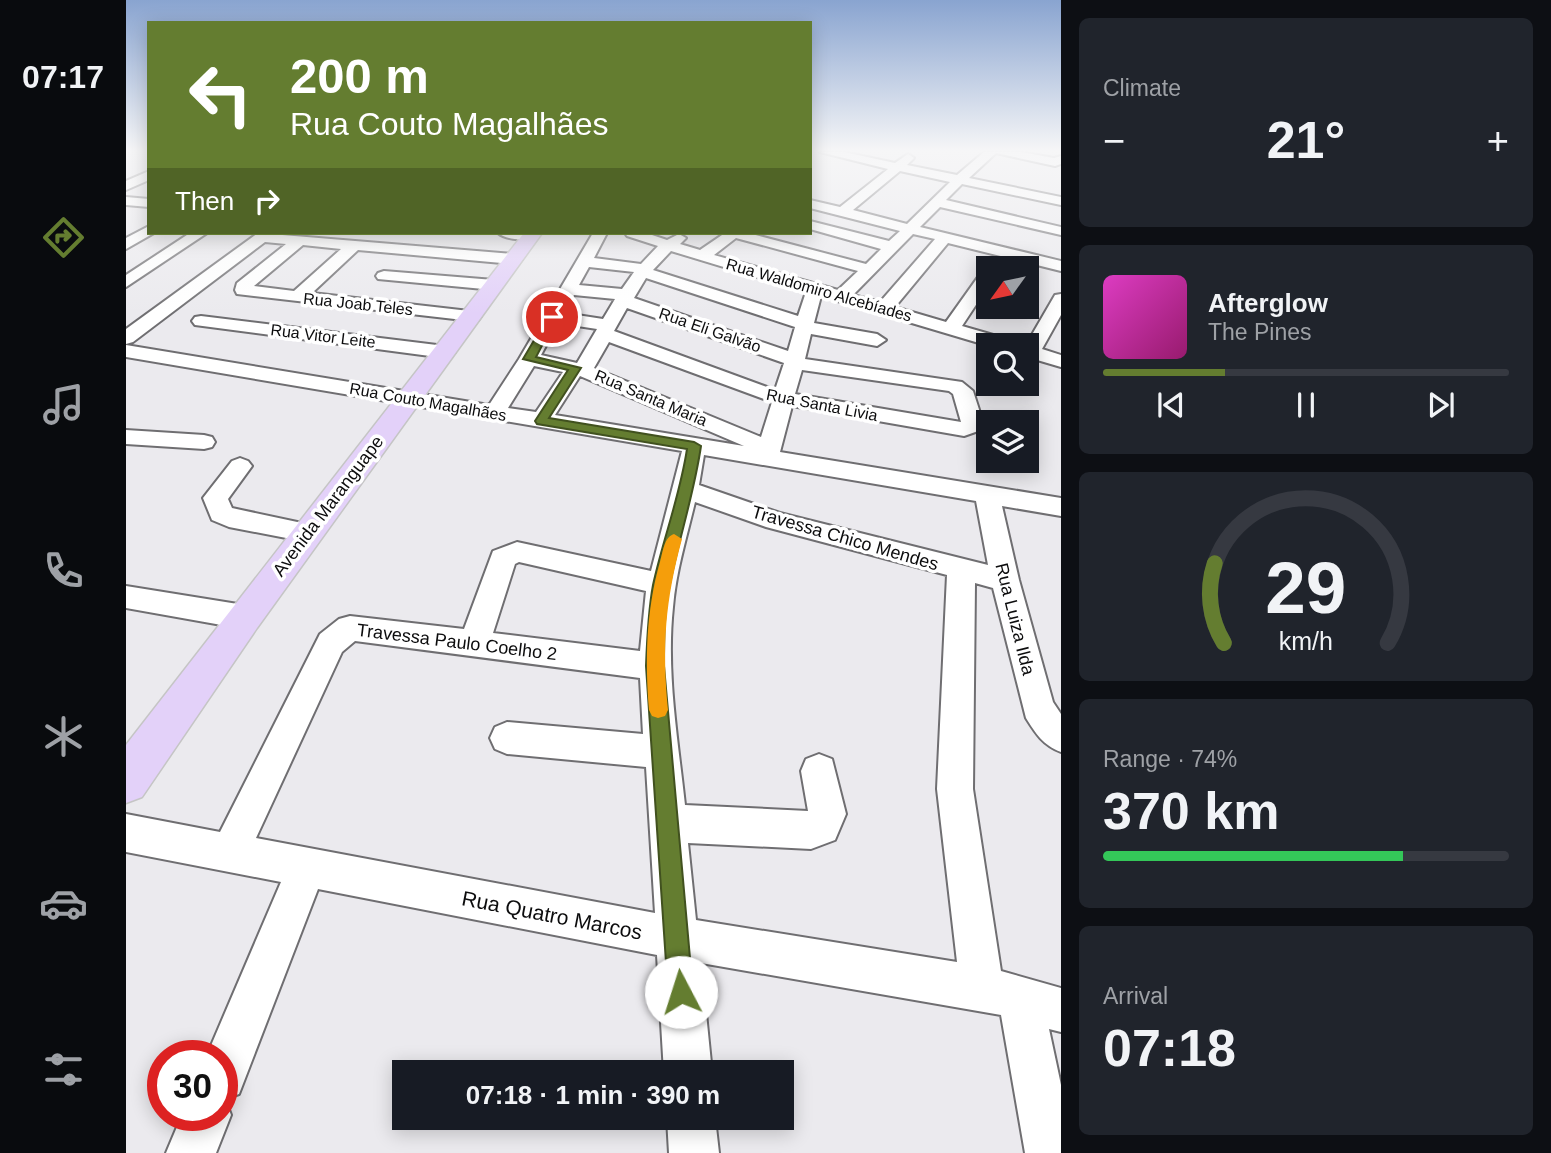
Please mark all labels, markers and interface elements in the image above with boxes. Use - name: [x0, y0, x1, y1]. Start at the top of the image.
- icon: left: [175, 49, 266, 140]
- text: 200 m: [290, 49, 429, 103]
- text: 07:17: [22, 59, 104, 95]
- text: Climate: [1103, 75, 1181, 101]
- text: Rua Couto Magalhães: [290, 106, 608, 142]
- text: 21°: [1267, 111, 1345, 169]
- text: −: [1103, 120, 1125, 162]
- text: +: [1487, 120, 1509, 162]
- icon: right: [248, 182, 286, 220]
- text: Then: [175, 186, 234, 216]
- icon: directions: [39, 213, 88, 262]
- street label: Rua Waldomiro Alcebíades: [724, 255, 914, 325]
- north arrow: [976, 256, 1040, 318]
- map controls: [976, 256, 1039, 473]
- pin: [522, 287, 582, 347]
- text: Afterglow: [1208, 288, 1328, 318]
- street label: Rua Joab Teles: [302, 290, 414, 318]
- icon: arrive: [533, 298, 571, 336]
- street label: Rua Eli Galvão: [657, 305, 763, 355]
- text: The Pines: [1208, 319, 1312, 345]
- street label: Rua Vitor Leite: [270, 321, 377, 351]
- button: search: [976, 333, 1039, 396]
- street label: Rua Santa Maria: [592, 367, 710, 429]
- icon: music: [39, 380, 88, 429]
- street label: Rua Couto Magalhães: [348, 380, 508, 424]
- street label: Rua Santa Livia: [765, 386, 879, 424]
- icon: previous: [1152, 386, 1190, 424]
- icon: pause: [1287, 386, 1325, 424]
- icon: next: [1422, 386, 1460, 424]
- button: layers: [976, 410, 1039, 473]
- street label: Avenida Maranguape: [269, 432, 387, 580]
- street label: Travessa Chico Mendes: [749, 502, 941, 574]
- icon: phone: [39, 546, 88, 595]
- text: 29: [1266, 547, 1346, 628]
- street label: Rua Luiza Ilda: [991, 561, 1039, 678]
- street label: Travessa Paulo Coelho 2: [356, 620, 558, 664]
- text: km/h: [1279, 626, 1333, 654]
- icon: climate: [39, 712, 88, 761]
- text: Range · 74%: [1103, 746, 1237, 772]
- text: 370 km: [1103, 782, 1279, 840]
- icon: car: [39, 879, 88, 928]
- street label: Rua Quatro Marcos: [460, 886, 644, 944]
- position arrow: [644, 955, 718, 1029]
- text: Arrival: [1103, 983, 1168, 1009]
- text: 07:18: [1103, 1019, 1236, 1077]
- speed limit sign: 30: [147, 1040, 238, 1131]
- icon: filters: [39, 1045, 88, 1094]
- text: 07:18 · 1 min · 390 m: [466, 1080, 720, 1110]

